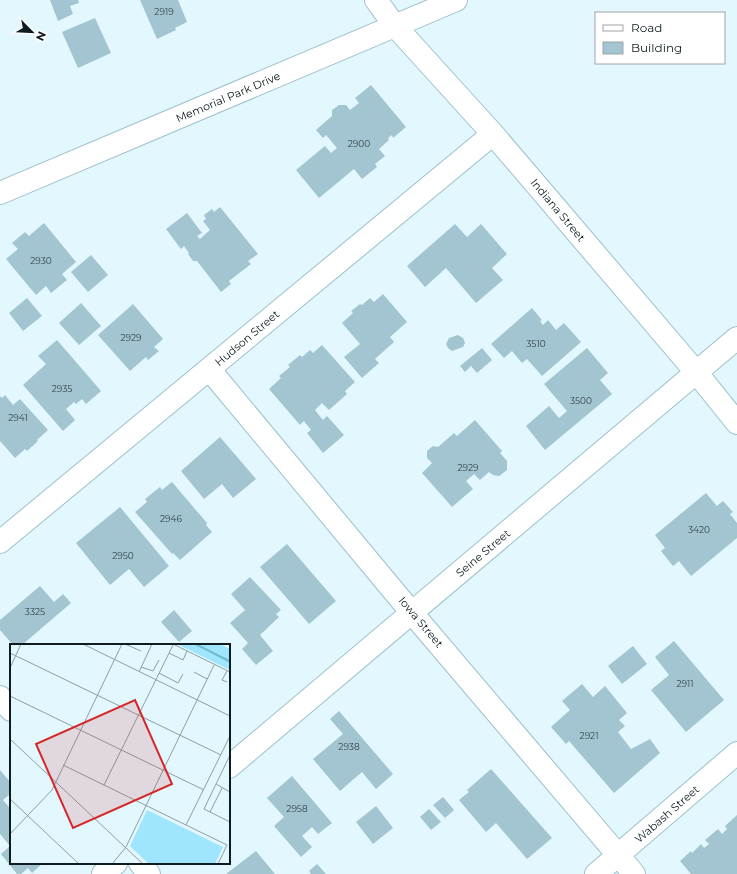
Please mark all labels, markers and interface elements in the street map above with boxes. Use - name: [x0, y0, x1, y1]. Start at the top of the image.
- house number: 2919: [154, 6, 174, 17]
- north arrow: [12, 12, 52, 52]
- legend: [595, 12, 725, 64]
- text: Road: [631, 20, 662, 35]
- text: N: [33, 29, 49, 43]
- text: Building: [631, 40, 682, 55]
- street label: Memorial Park Drive: [174, 69, 283, 125]
- house number: 2900: [348, 138, 370, 149]
- street label: Indiana Street: [528, 176, 589, 245]
- house number: 2930: [30, 255, 52, 266]
- street label: Hudson Street: [212, 307, 282, 369]
- house number: 2929: [120, 332, 142, 343]
- house number: 3510: [526, 338, 546, 349]
- house number: 2935: [52, 383, 72, 394]
- house number: 3500: [570, 395, 592, 406]
- house number: 2941: [8, 412, 28, 423]
- house number: 2929: [457, 462, 479, 473]
- house number: 2946: [160, 513, 183, 524]
- house number: 3420: [688, 524, 710, 535]
- street label: Seine Street: [453, 526, 513, 580]
- house number: 2950: [112, 550, 134, 561]
- street label: Iowa Street: [396, 594, 447, 651]
- house number: 3325: [25, 606, 45, 617]
- inset map: [10, 644, 230, 864]
- house number: 2911: [676, 678, 694, 689]
- house number: 2921: [580, 730, 598, 741]
- house number: 2938: [338, 741, 360, 752]
- street label: Wabash Street: [632, 782, 703, 846]
- house number: 2958: [286, 803, 308, 814]

